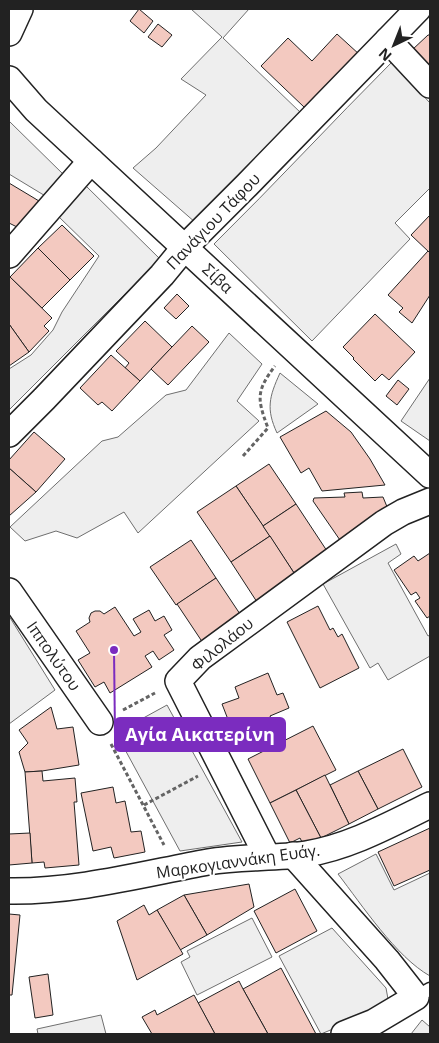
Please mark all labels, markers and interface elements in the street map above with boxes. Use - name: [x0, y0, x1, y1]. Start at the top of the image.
- north arrow: [369, 20, 419, 70]
- text: N: [374, 44, 395, 66]
- street label: Πανάγιου Τάφου: [161, 168, 265, 274]
- street label: Σίβα: [198, 258, 238, 298]
- street label: Φιλολάου: [186, 612, 258, 676]
- street label: Ιππολύτου: [22, 617, 86, 695]
- callout: Αγία Αικατερίνη: [115, 718, 285, 751]
- text: Αγία Αικατερίνη: [125, 722, 275, 746]
- street label: Μαρκογιαννάκη Ευάγ.: [155, 839, 321, 883]

